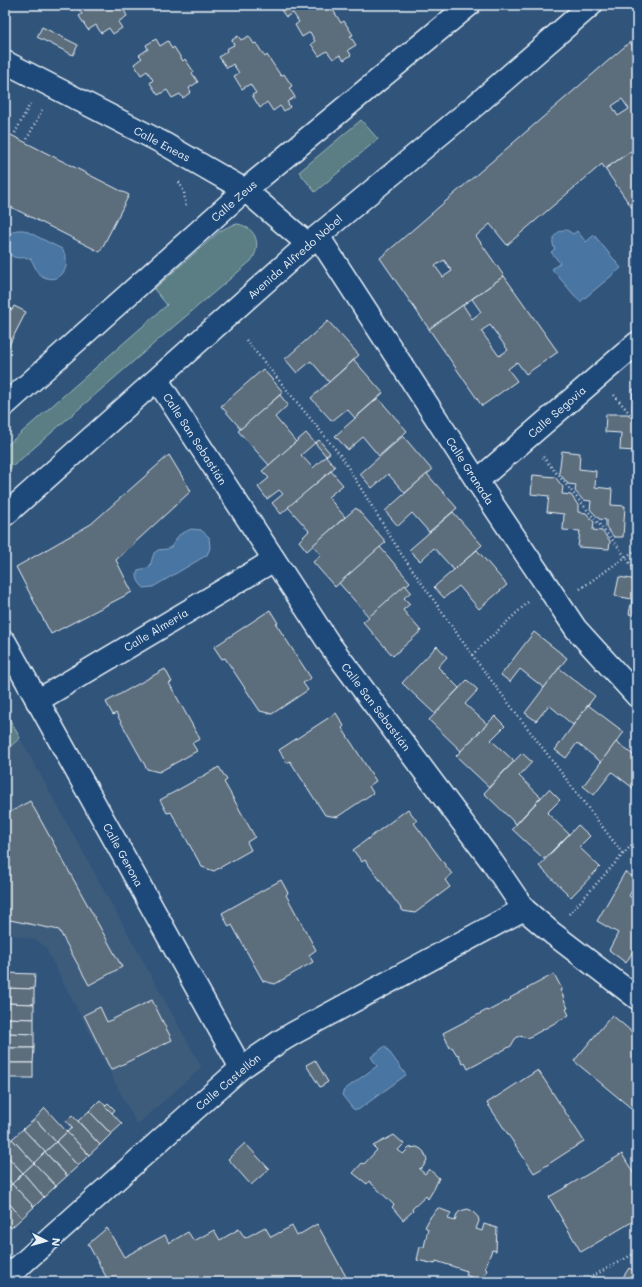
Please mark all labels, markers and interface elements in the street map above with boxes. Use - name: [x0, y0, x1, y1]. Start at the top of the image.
- street label: Calle Eneas: [131, 122, 193, 165]
- street label: Calle Zeus: [208, 177, 260, 225]
- street label: Avenida Alfredo Nobel: [244, 211, 345, 302]
- street label: Calle Segovia: [524, 382, 589, 441]
- street label: Calle San Sebastián: [160, 390, 231, 488]
- street label: Calle Granada: [443, 434, 498, 508]
- street label: Calle Almería: [121, 604, 191, 655]
- street label: Calle San Sebastián: [338, 660, 414, 754]
- street label: Calle Gerona: [100, 820, 147, 889]
- street label: Calle Castellón: [192, 1050, 263, 1113]
- north arrow: [26, 1221, 66, 1261]
- text: N: [49, 1237, 64, 1247]

